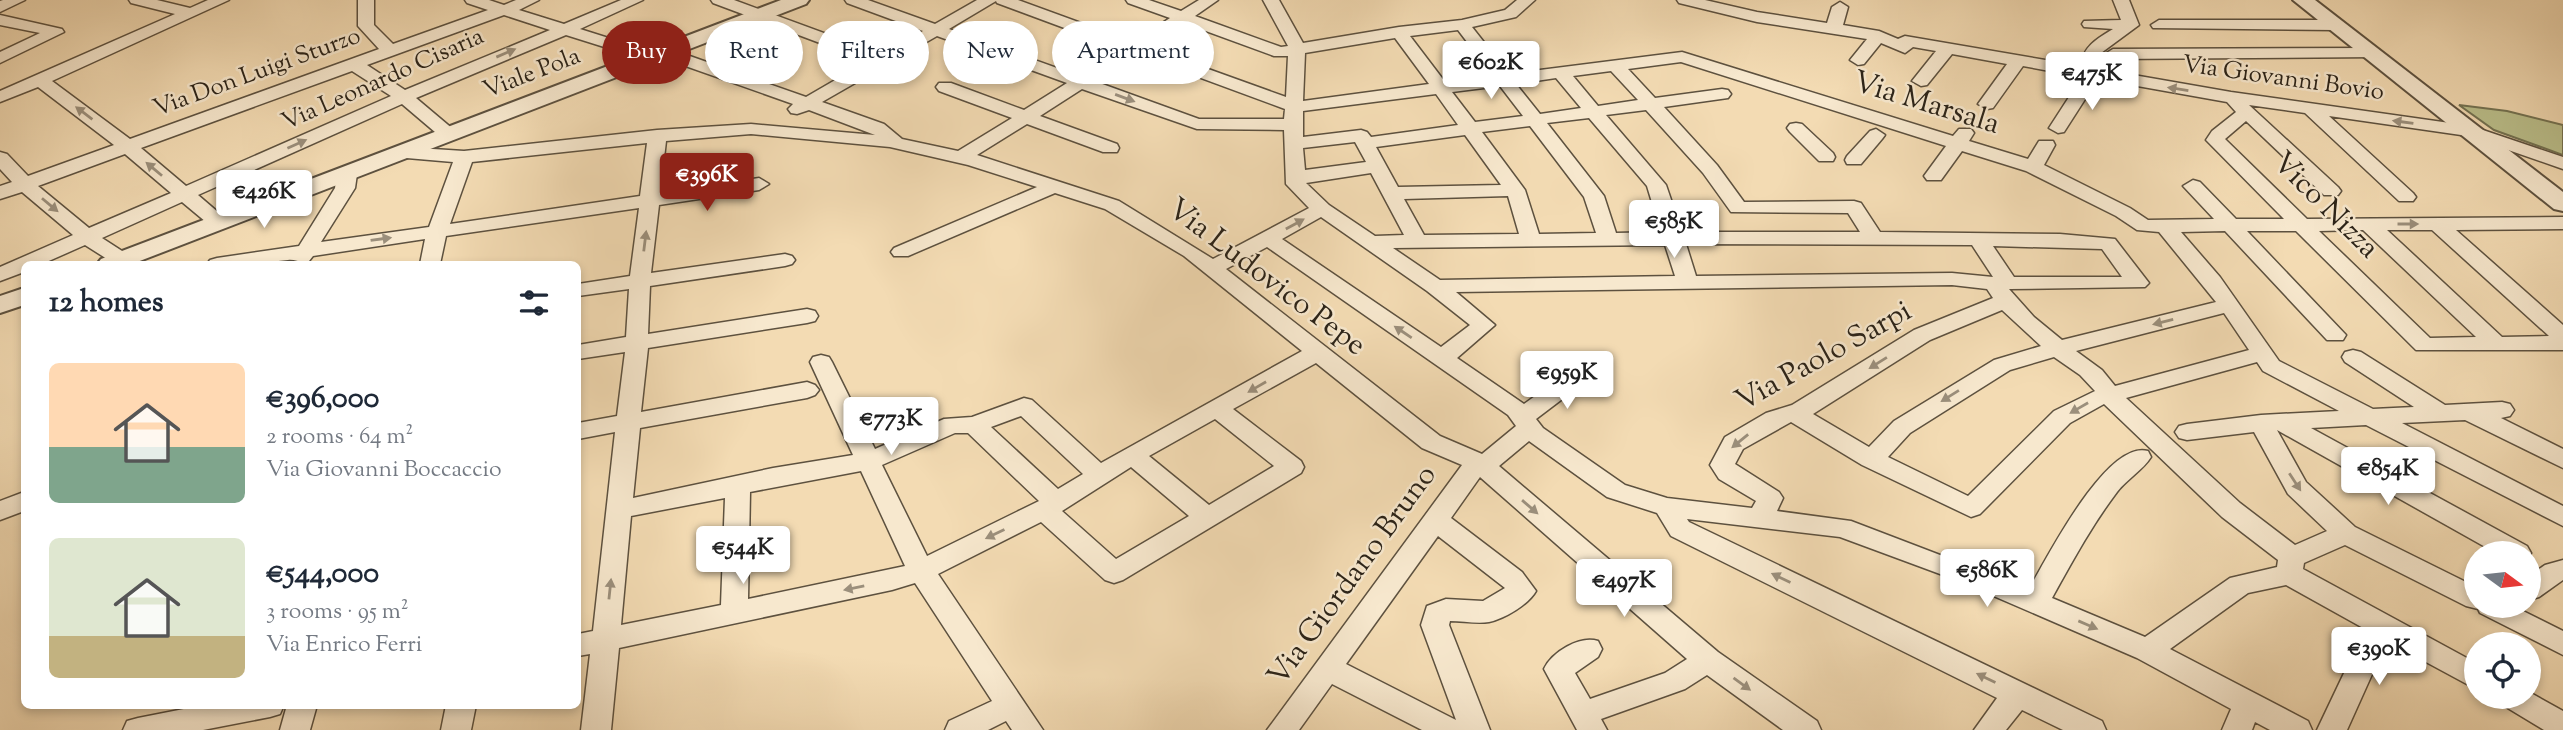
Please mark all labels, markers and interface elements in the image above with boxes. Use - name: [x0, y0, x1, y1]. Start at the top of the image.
- street label: Via Don Luigi Sturzo: [149, 20, 365, 126]
- street label: Via Leonardo Cisaria: [276, 20, 490, 140]
- chip: Buy: [602, 21, 691, 84]
- chip: Rent: [705, 21, 803, 84]
- chip: Filters: [817, 21, 929, 84]
- chip: New: [943, 21, 1038, 84]
- chip: Apartment: [1052, 21, 1214, 84]
- street label: Viale Pola: [478, 40, 586, 108]
- pin: €602K: [1442, 42, 1540, 101]
- one-way arrow: [496, 47, 517, 58]
- text: €602K: [1459, 47, 1523, 80]
- street label: Via Giovanni Bovio: [2180, 48, 2386, 110]
- pin: €475K: [2043, 52, 2141, 112]
- text: €475K: [2062, 58, 2122, 91]
- street label: Via Marsala: [1847, 61, 2005, 147]
- one-way arrow: [2167, 83, 2189, 94]
- one-way arrow: [1115, 93, 1136, 104]
- one-way arrow: [75, 105, 93, 120]
- one-way arrow: [2392, 116, 2414, 127]
- one-way arrow: [287, 138, 308, 149]
- street label: Vico Nizza: [2262, 143, 2388, 269]
- pin: €396K: [658, 154, 756, 213]
- text: €396K: [676, 159, 738, 192]
- one-way arrow: [146, 162, 163, 177]
- pin: €426K: [215, 170, 313, 230]
- text: €426K: [232, 176, 296, 209]
- street label: Via Ludovico Pepe: [1158, 189, 1374, 367]
- one-way arrow: [40, 197, 58, 212]
- pin: €585K: [1625, 201, 1723, 260]
- text: €585K: [1645, 206, 1703, 239]
- one-way arrow: [1285, 218, 1305, 230]
- one-way arrow: [2397, 218, 2419, 230]
- one-way arrow: [639, 230, 650, 252]
- one-way arrow: [370, 234, 392, 245]
- text: 12 homes: [49, 282, 164, 325]
- icon: filters: [515, 284, 553, 322]
- street label: Via Paolo Sarpi: [1728, 291, 1920, 423]
- one-way arrow: [2152, 317, 2174, 328]
- one-way arrow: [1394, 325, 1412, 339]
- pin: €959K: [1518, 352, 1616, 411]
- one-way arrow: [1868, 356, 1888, 369]
- text: €959K: [1536, 357, 1598, 390]
- text: €396,000: [266, 378, 379, 421]
- one-way arrow: [1247, 380, 1267, 392]
- one-way arrow: [1941, 390, 1960, 403]
- icon: home: [105, 391, 189, 475]
- pin: €773K: [842, 398, 940, 457]
- one-way arrow: [2069, 401, 2088, 414]
- text: €773K: [859, 403, 923, 436]
- text: 2 rooms · 64 m²: [266, 421, 413, 454]
- one-way arrow: [1731, 434, 1749, 449]
- pin: €854K: [2339, 448, 2437, 507]
- text: €854K: [2357, 453, 2419, 486]
- text: Via Giovanni Boccaccio: [266, 454, 502, 487]
- street label: Via Giordano Bruno: [1258, 457, 1448, 695]
- one-way arrow: [2288, 472, 2301, 492]
- one-way arrow: [1521, 499, 1538, 514]
- pin: €544K: [694, 526, 792, 586]
- one-way arrow: [985, 529, 1005, 540]
- text: €544K: [712, 532, 774, 565]
- north arrow: [2464, 541, 2541, 618]
- map controls: [2464, 541, 2541, 709]
- pin: €586K: [1938, 550, 2036, 609]
- text: €544,000: [266, 553, 379, 596]
- text: €586K: [1956, 555, 2018, 588]
- pin: €497K: [1575, 560, 1673, 619]
- text: €497K: [1592, 565, 1656, 598]
- icon: home: [105, 566, 189, 650]
- one-way arrow: [1771, 573, 1791, 584]
- one-way arrow: [605, 578, 616, 600]
- one-way arrow: [843, 582, 865, 593]
- text: 3 rooms · 95 m²: [266, 596, 409, 629]
- one-way arrow: [2078, 620, 2099, 631]
- pin: €390K: [2330, 628, 2428, 687]
- text: Via Enrico Ferri: [266, 629, 422, 662]
- button: locate: [2464, 632, 2541, 709]
- text: €390K: [2347, 633, 2411, 666]
- one-way arrow: [1976, 673, 1996, 684]
- one-way arrow: [1733, 677, 1751, 691]

